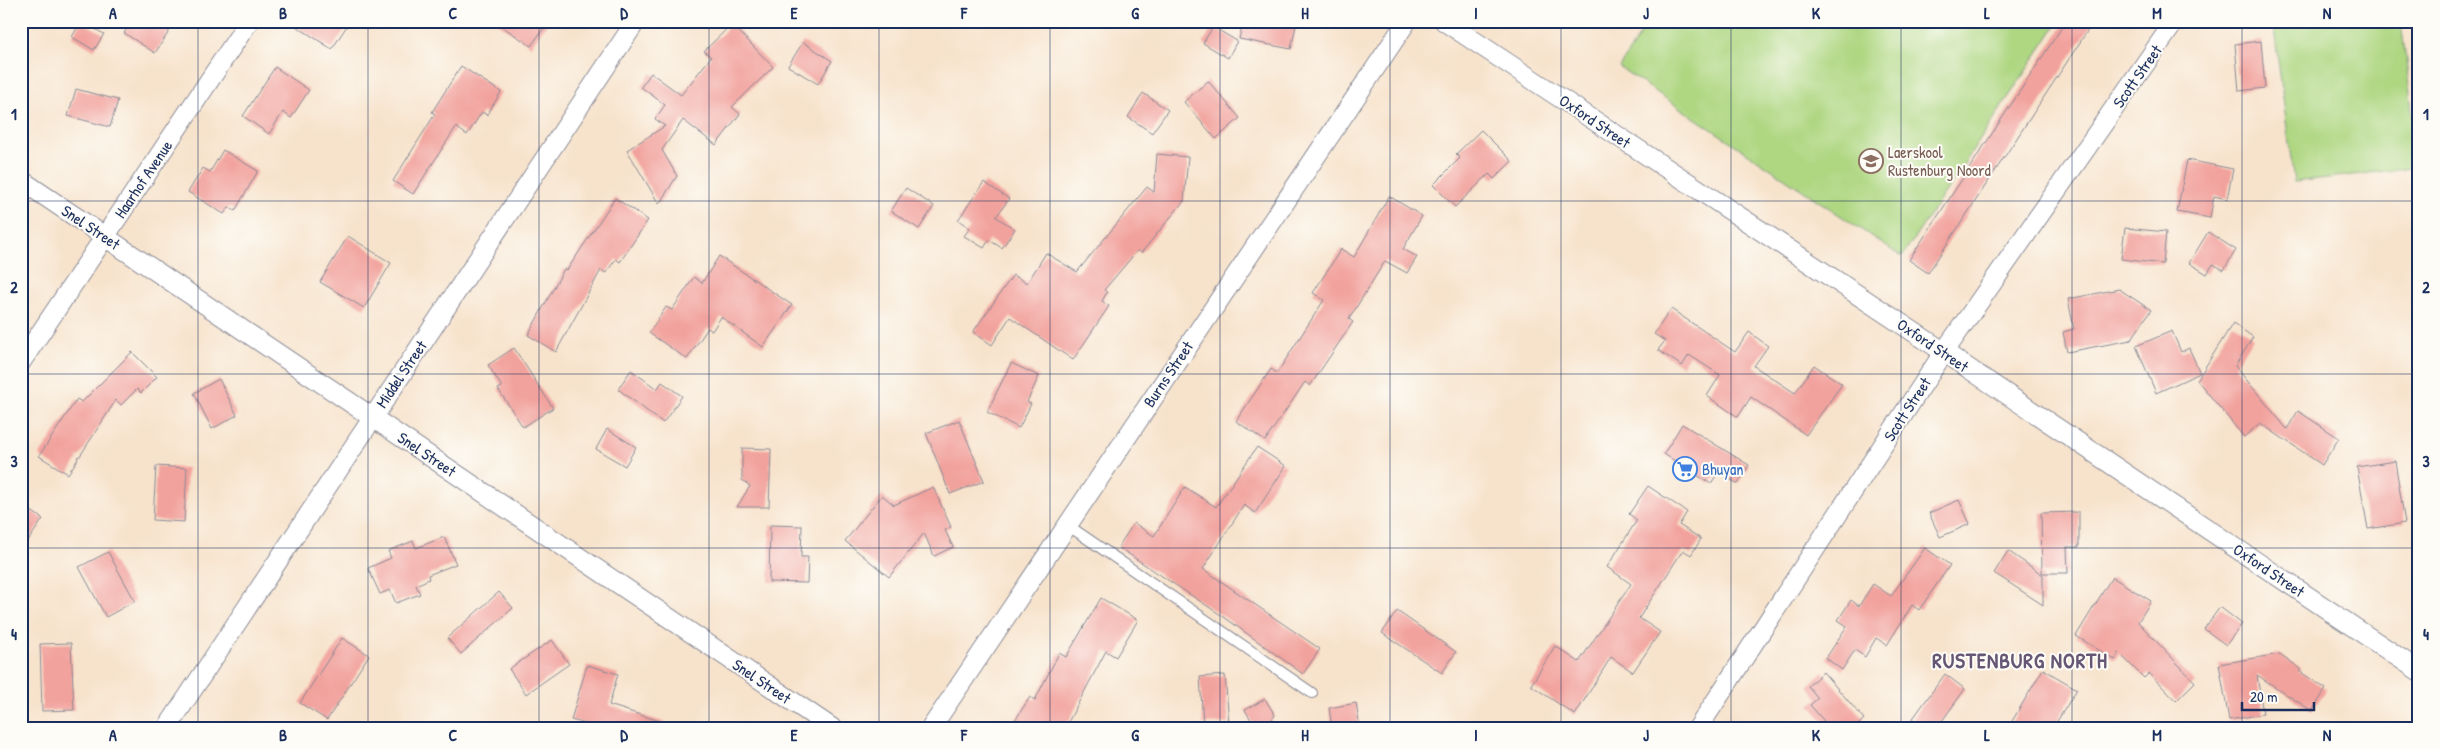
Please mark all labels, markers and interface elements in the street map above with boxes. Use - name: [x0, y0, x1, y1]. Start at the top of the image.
- text: A: [109, 2, 117, 24]
- text: B: [279, 2, 287, 24]
- text: C: [449, 2, 458, 24]
- text: D: [620, 2, 628, 24]
- text: E: [790, 2, 798, 24]
- text: F: [960, 2, 968, 24]
- text: G: [1131, 2, 1139, 24]
- text: H: [1301, 2, 1309, 24]
- text: I: [1474, 2, 1478, 24]
- text: J: [1643, 2, 1649, 24]
- text: K: [1812, 2, 1821, 24]
- text: L: [1984, 2, 1990, 24]
- text: M: [2152, 2, 2162, 24]
- text: N: [2323, 2, 2332, 24]
- street label: Scott Street: [2107, 40, 2167, 112]
- street label: Oxford Street: [1555, 89, 1635, 153]
- text: 1: [11, 103, 17, 125]
- text: 1: [2423, 103, 2429, 125]
- street label: Haarhof Avenue: [109, 135, 177, 222]
- place label: Laerskool Rustenburg Noord: [1888, 141, 1991, 181]
- school or university icon: Laerskool Rustenburg Noord: [1858, 148, 1884, 174]
- street label: Snel Street: [57, 199, 125, 255]
- text: 2: [10, 276, 18, 298]
- text: 2: [2422, 276, 2430, 298]
- street label: Oxford Street: [1893, 313, 1973, 377]
- street label: Middel Street: [370, 335, 432, 412]
- street label: Burns Street: [1138, 336, 1198, 411]
- street label: Scott Street: [1878, 372, 1936, 445]
- street label: Snel Street: [393, 426, 461, 482]
- text: 3: [10, 450, 18, 472]
- text: 3: [2422, 450, 2430, 472]
- supermarket icon: Bhuyan: [1672, 456, 1698, 482]
- place label: Bhuyan: [1702, 458, 1744, 480]
- street label: Oxford Street: [2229, 538, 2309, 602]
- text: 4: [11, 623, 17, 645]
- text: 4: [2423, 623, 2429, 645]
- district label: RUSTENBURG NORTH: [1932, 646, 2108, 675]
- street label: Snel Street: [728, 653, 796, 709]
- scale bar: [2242, 679, 2315, 711]
- text: 20 m: [2250, 686, 2277, 707]
- text: A: [109, 724, 117, 746]
- text: B: [279, 724, 287, 746]
- text: C: [449, 724, 458, 746]
- text: D: [620, 724, 628, 746]
- text: E: [790, 724, 798, 746]
- text: F: [960, 724, 968, 746]
- text: G: [1131, 724, 1139, 746]
- text: H: [1301, 724, 1309, 746]
- text: I: [1474, 724, 1478, 746]
- text: J: [1643, 724, 1649, 746]
- text: K: [1812, 724, 1821, 746]
- text: L: [1984, 724, 1990, 746]
- text: M: [2152, 724, 2162, 746]
- text: N: [2323, 724, 2332, 746]

